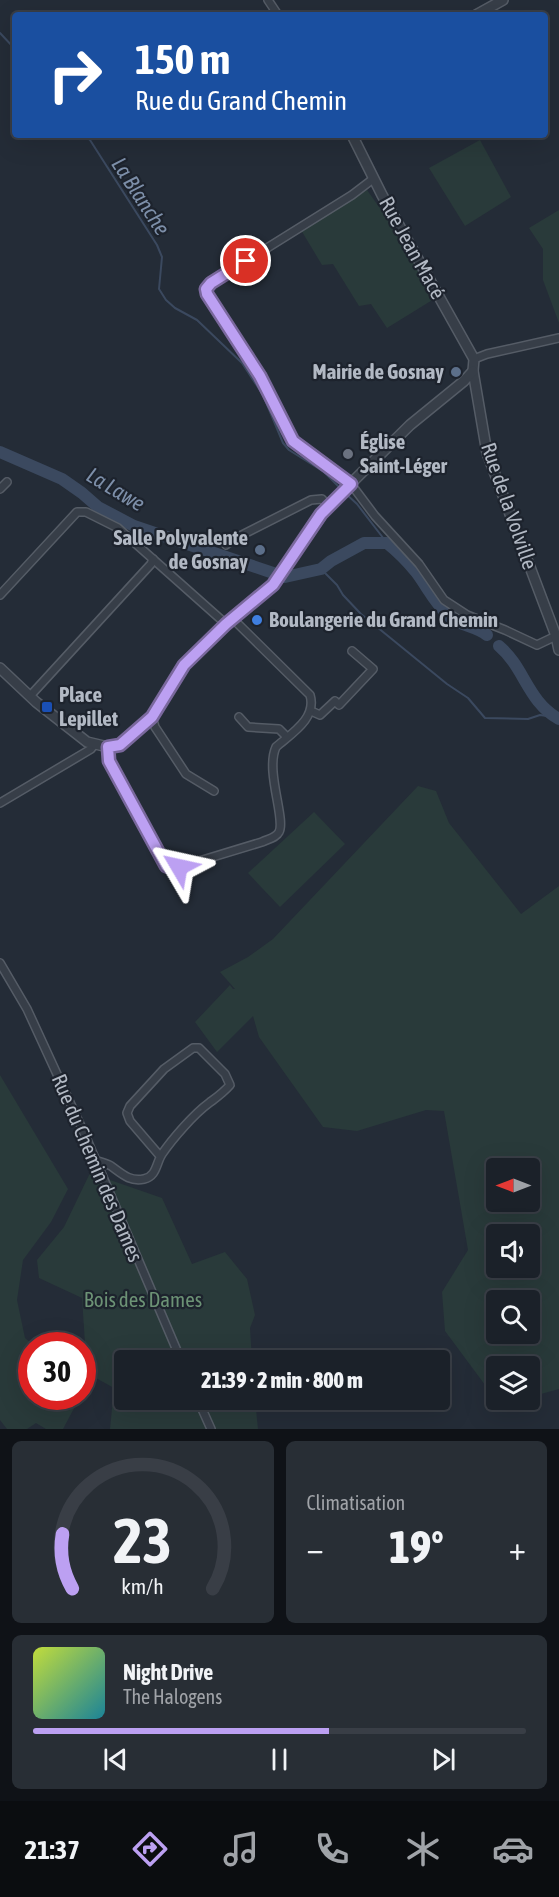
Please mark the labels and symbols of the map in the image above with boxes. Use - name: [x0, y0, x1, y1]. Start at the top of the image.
- water label: La Blanche: [106, 152, 176, 240]
- street label: Rue Jean Macé: [375, 192, 451, 303]
- pin: [220, 235, 271, 286]
- place label: Mairie de Gosnay: [313, 359, 444, 383]
- marker: Mairie de Gosnay: [449, 365, 463, 379]
- place label: Église Saint-Léger: [360, 429, 448, 477]
- street label: Rue de la Volville: [477, 439, 543, 572]
- marker: Église Saint-Léger: [341, 447, 355, 461]
- water label: La Lawe: [82, 462, 150, 516]
- place label: Salle Polyvalente de Gosnay: [113, 525, 248, 573]
- marker: Salle Polyvalente de Gosnay: [253, 543, 267, 557]
- place label: Boulangerie du Grand Chemin: [269, 607, 498, 631]
- marker: Boulangerie du Grand Chemin: [250, 613, 264, 627]
- place label: Place Lepillet: [59, 682, 118, 730]
- marker: Place Lepillet: [40, 700, 54, 714]
- position arrow: [147, 835, 211, 899]
- street label: Rue du Chemin des Dames: [47, 1070, 148, 1265]
- north arrow: [486, 1158, 540, 1212]
- park label: Bois des Dames: [84, 1287, 202, 1311]
- speed limit sign: 30: [18, 1332, 96, 1410]

